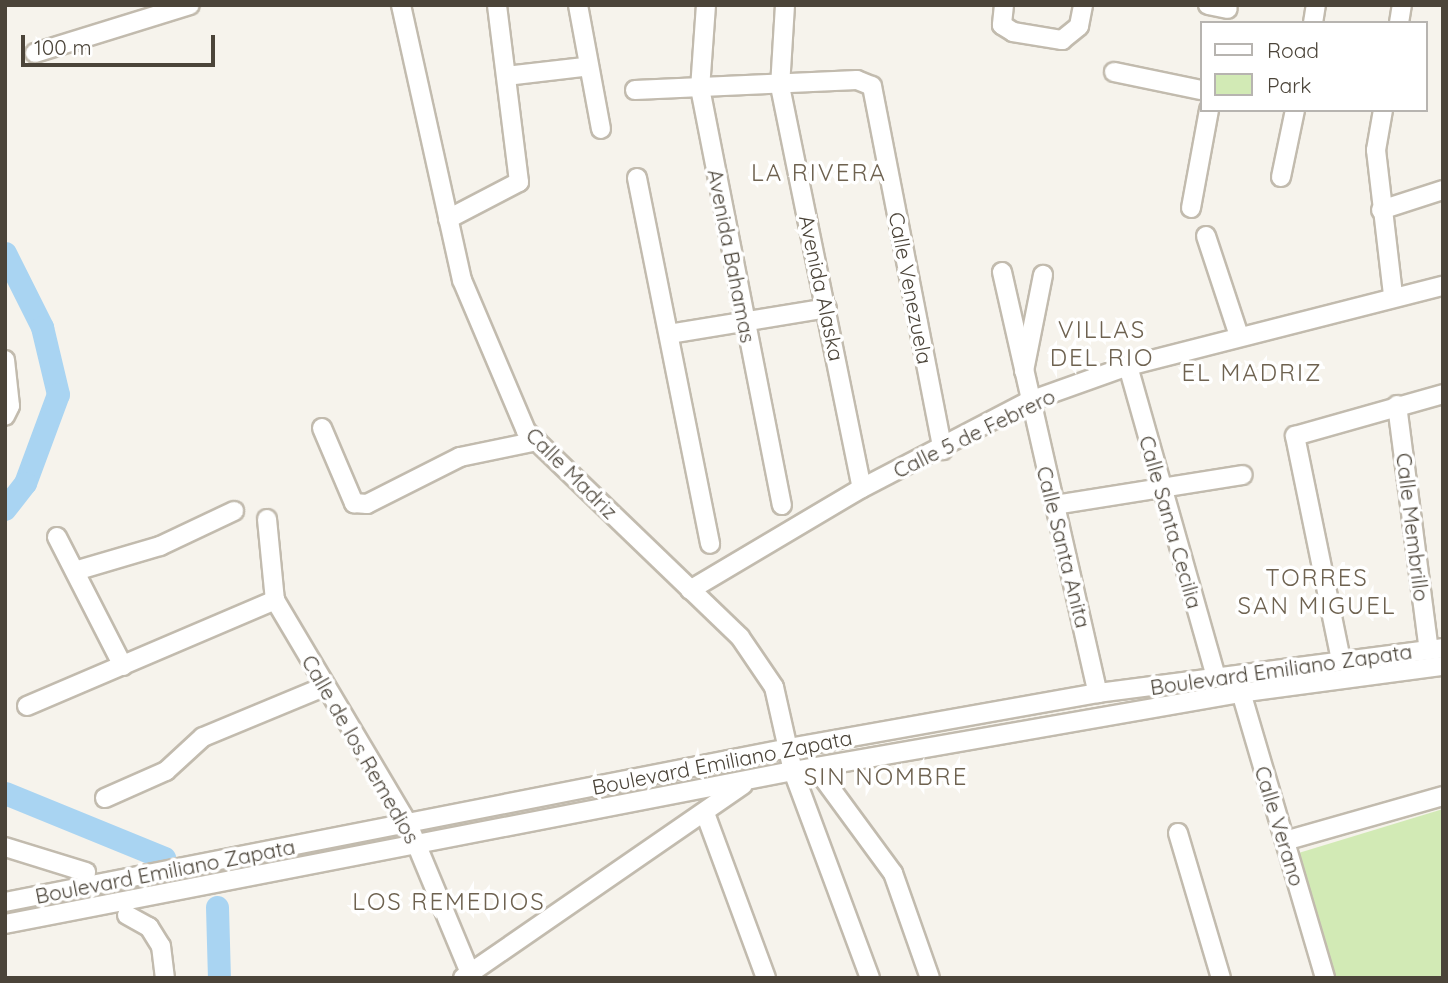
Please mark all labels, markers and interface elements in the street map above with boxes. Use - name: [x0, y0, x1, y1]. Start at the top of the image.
- scale bar: [24, 21, 219, 65]
- legend: [1200, 21, 1427, 112]
- text: 100 m: [34, 34, 92, 60]
- text: Road: [1267, 37, 1319, 63]
- text: Park: [1267, 72, 1311, 98]
- district label: LA RIVERA: [752, 159, 886, 187]
- street label: Avenida Bahamas: [703, 167, 761, 345]
- street label: Calle Venezuela: [884, 210, 938, 366]
- street label: Avenida Alaska: [794, 213, 850, 363]
- district label: VILLAS DEL RIO: [1051, 316, 1153, 372]
- district label: EL MADRIZ: [1183, 359, 1321, 387]
- street label: Calle 5 de Febrero: [889, 383, 1059, 483]
- street label: Calle Madriz: [521, 422, 623, 524]
- street label: Calle Santa Cecilia: [1134, 433, 1208, 611]
- street label: Calle Membrillo: [1391, 451, 1435, 603]
- street label: Calle Santa Anita: [1032, 464, 1096, 630]
- district label: TORRES SAN MIGUEL: [1239, 564, 1395, 620]
- street label: Boulevard Emiliano Zapata: [1148, 638, 1414, 700]
- street label: Calle de los Remedios: [297, 650, 425, 848]
- street label: Boulevard Emiliano Zapata: [590, 724, 854, 800]
- district label: SIN NOMBRE: [805, 763, 967, 791]
- street label: Calle Verano: [1250, 763, 1310, 889]
- street label: Boulevard Emiliano Zapata: [33, 833, 297, 909]
- district label: LOS REMEDIOS: [354, 888, 544, 916]

